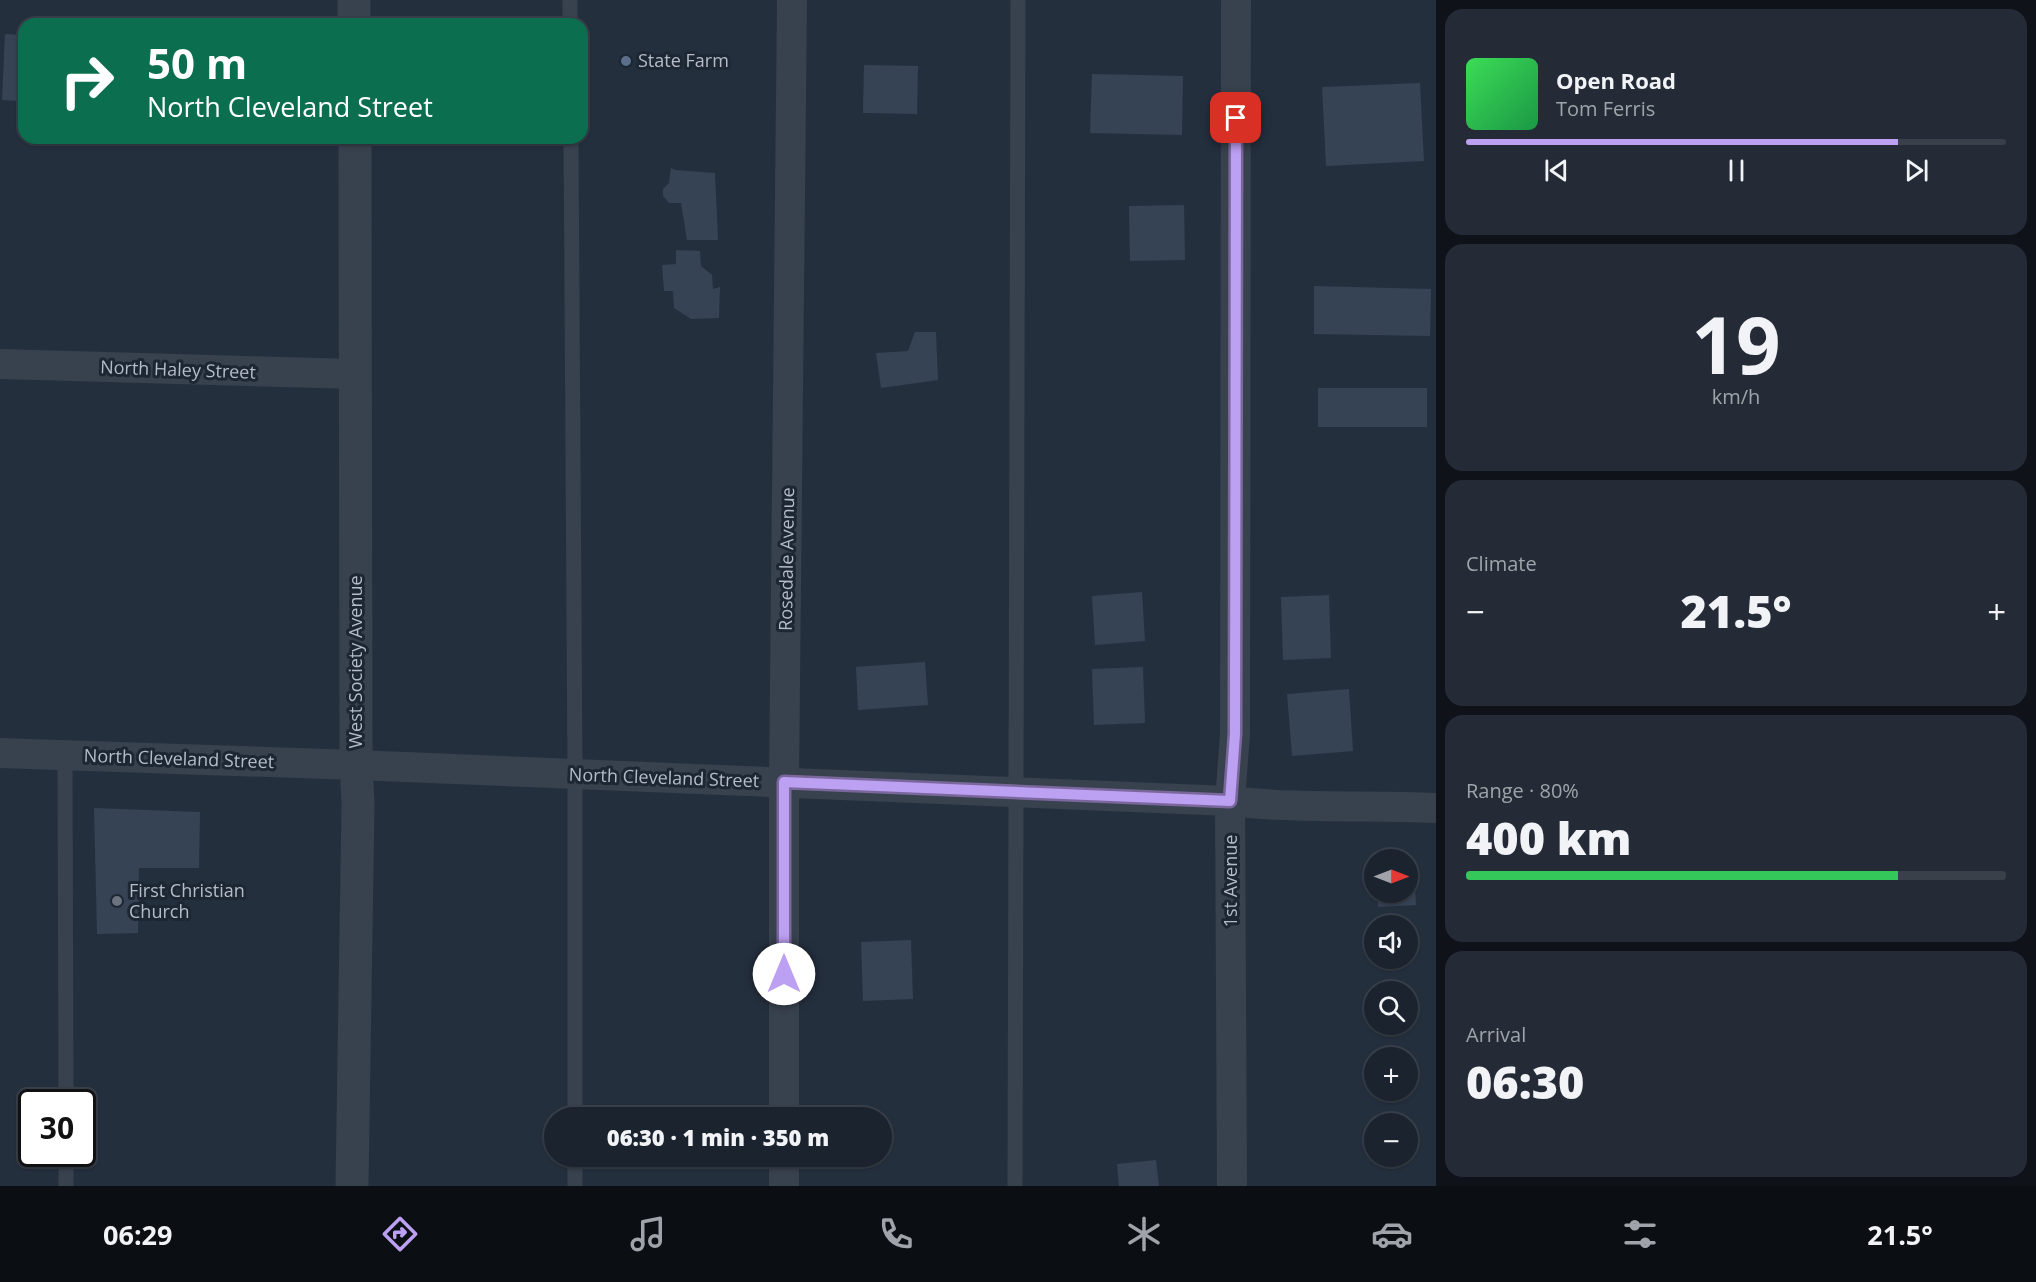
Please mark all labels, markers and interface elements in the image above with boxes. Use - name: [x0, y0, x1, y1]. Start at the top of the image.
- text: 50 m: [147, 34, 247, 91]
- icon: right: [48, 42, 126, 120]
- place label: State Farm: [638, 48, 729, 72]
- marker: State Farm: [619, 54, 633, 68]
- text: Open Road: [1556, 65, 1676, 95]
- text: North Cleveland Street: [147, 88, 433, 125]
- pin: [1210, 92, 1261, 143]
- text: Tom Ferris: [1556, 95, 1655, 122]
- icon: arrive: [1219, 101, 1252, 134]
- icon: previous: [1540, 154, 1573, 187]
- icon: pause: [1720, 154, 1753, 187]
- icon: next: [1900, 154, 1933, 187]
- text: 19: [1691, 291, 1781, 397]
- street label: North Haley Street: [100, 354, 256, 384]
- text: km/h: [1712, 383, 1760, 410]
- street label: Rosedale Avenue: [773, 487, 799, 631]
- text: Climate: [1466, 550, 1537, 577]
- street label: West Society Avenue: [343, 575, 367, 749]
- text: 21.5°: [1680, 580, 1792, 641]
- text: −: [1466, 589, 1485, 634]
- text: +: [1987, 589, 2006, 634]
- street label: North Cleveland Street: [83, 743, 275, 773]
- street label: North Cleveland Street: [568, 762, 760, 792]
- text: Range · 80%: [1466, 777, 1579, 804]
- text: 400 km: [1466, 807, 1631, 868]
- street label: 1st Avenue: [1218, 835, 1242, 927]
- north arrow: [1364, 849, 1418, 903]
- map controls: [1364, 849, 1418, 1167]
- place label: First Christian Church: [129, 878, 245, 923]
- marker: First Christian Church: [110, 894, 124, 908]
- button: sound: [1364, 915, 1418, 969]
- position arrow: [752, 942, 816, 1006]
- button: search: [1364, 981, 1418, 1035]
- text: Arrival: [1466, 1021, 1526, 1048]
- button: +: [1364, 1047, 1418, 1101]
- text: 06:30: [1466, 1051, 1584, 1112]
- speed limit sign: 30: [18, 1089, 96, 1167]
- button: −: [1364, 1113, 1418, 1167]
- text: 06:30 · 1 min · 350 m: [607, 1122, 829, 1152]
- icon: directions: [379, 1213, 421, 1255]
- icon: music: [627, 1213, 669, 1255]
- icon: phone: [875, 1213, 917, 1255]
- icon: climate: [1123, 1213, 1165, 1255]
- icon: car: [1371, 1213, 1413, 1255]
- icon: filters: [1619, 1213, 1661, 1255]
- text: 06:29: [103, 1216, 173, 1253]
- text: 21.5°: [1867, 1216, 1933, 1253]

